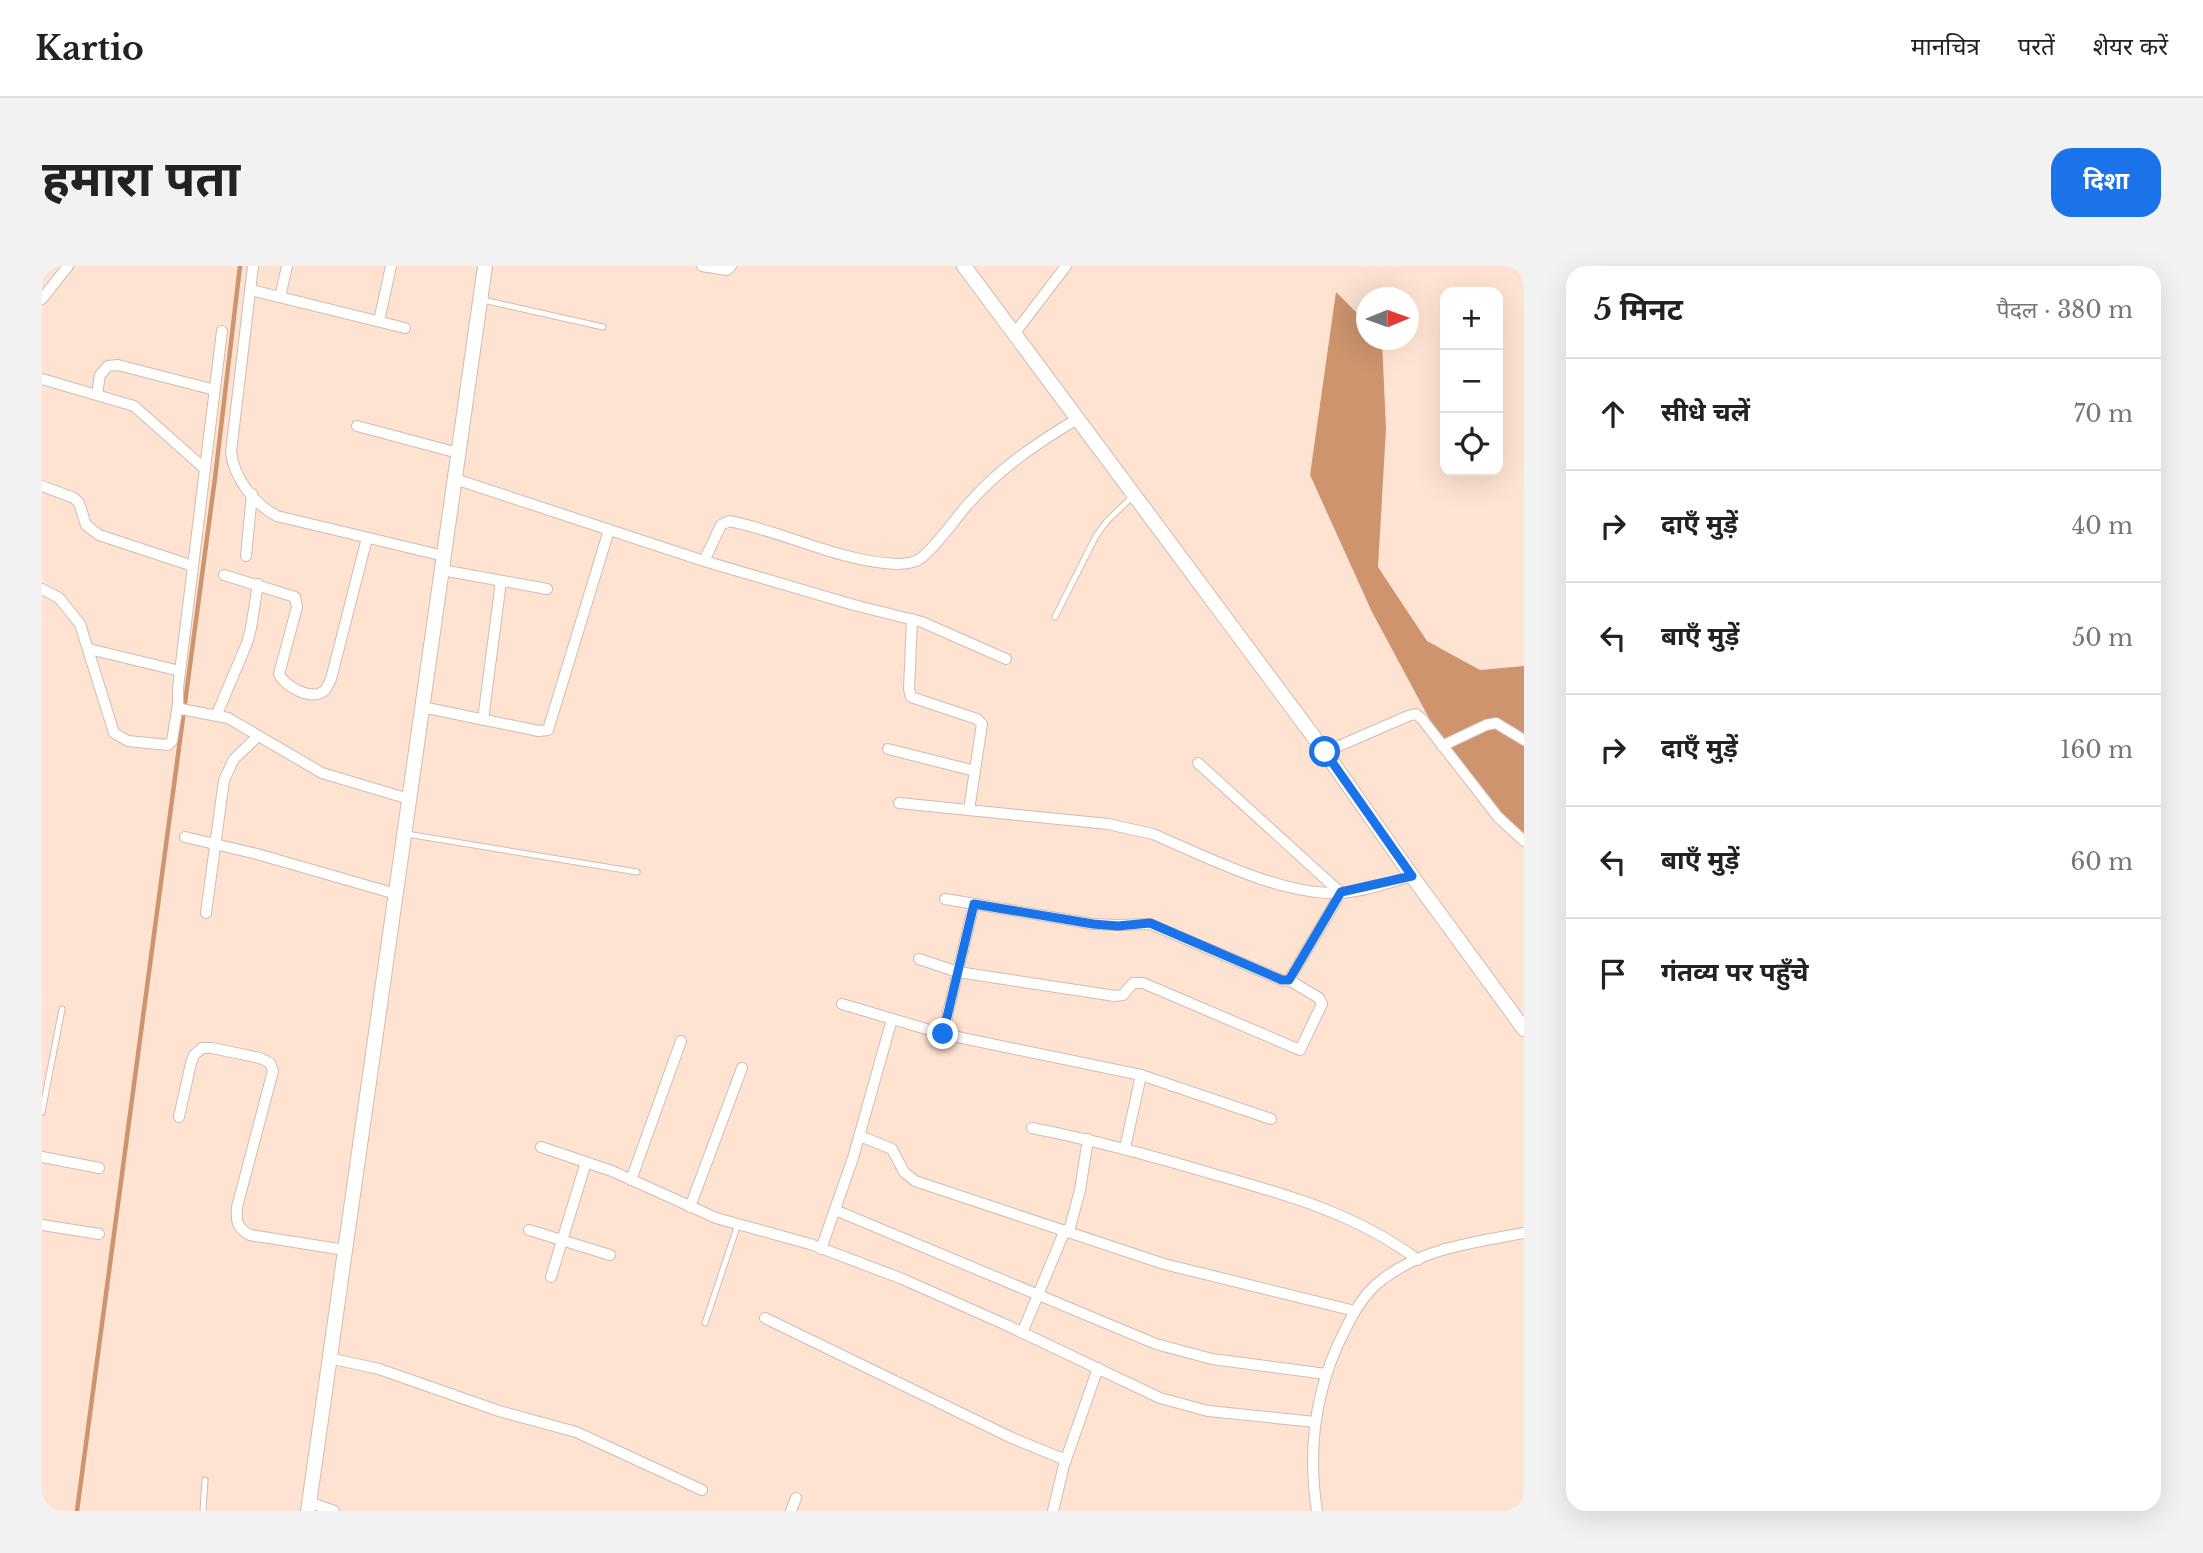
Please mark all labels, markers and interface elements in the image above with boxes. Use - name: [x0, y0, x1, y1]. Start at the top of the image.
- text: Kartio: [35, 28, 144, 69]
- text: मानचित्र: [1911, 32, 1980, 61]
- text: परतें: [2018, 32, 2055, 61]
- text: शेयर करें: [2093, 32, 2168, 61]
- text: हमारा पता: [42, 148, 240, 209]
- button: दिशा: [2051, 148, 2161, 217]
- north arrow: [1356, 287, 1419, 350]
- map controls: [1440, 287, 1503, 476]
- button: +: [1440, 287, 1503, 350]
- text: 5 मिनट: [1594, 291, 1683, 328]
- text: पैदल · 380 m: [1997, 296, 2133, 324]
- button: −: [1440, 350, 1503, 413]
- icon: ahead: [1594, 395, 1632, 433]
- text: सीधे चलें: [1661, 396, 1750, 428]
- text: 70 m: [2074, 400, 2133, 428]
- button: locate: [1440, 413, 1503, 476]
- icon: right: [1594, 507, 1632, 545]
- text: दाएँ मुड़ें: [1661, 508, 1738, 540]
- text: 40 m: [2072, 512, 2133, 540]
- icon: left: [1594, 619, 1632, 657]
- text: बाएँ मुड़ें: [1661, 620, 1739, 652]
- text: 50 m: [2072, 624, 2133, 652]
- icon: right: [1594, 731, 1632, 769]
- text: दाएँ मुड़ें: [1661, 732, 1738, 764]
- route start: [1309, 736, 1340, 767]
- text: 160 m: [2060, 736, 2133, 764]
- icon: left: [1594, 843, 1632, 881]
- text: बाएँ मुड़ें: [1661, 844, 1739, 876]
- text: 60 m: [2071, 848, 2133, 876]
- icon: arrive: [1594, 955, 1632, 993]
- text: गंतव्य पर पहुँचे: [1661, 956, 1809, 988]
- route end: [927, 1018, 958, 1049]

